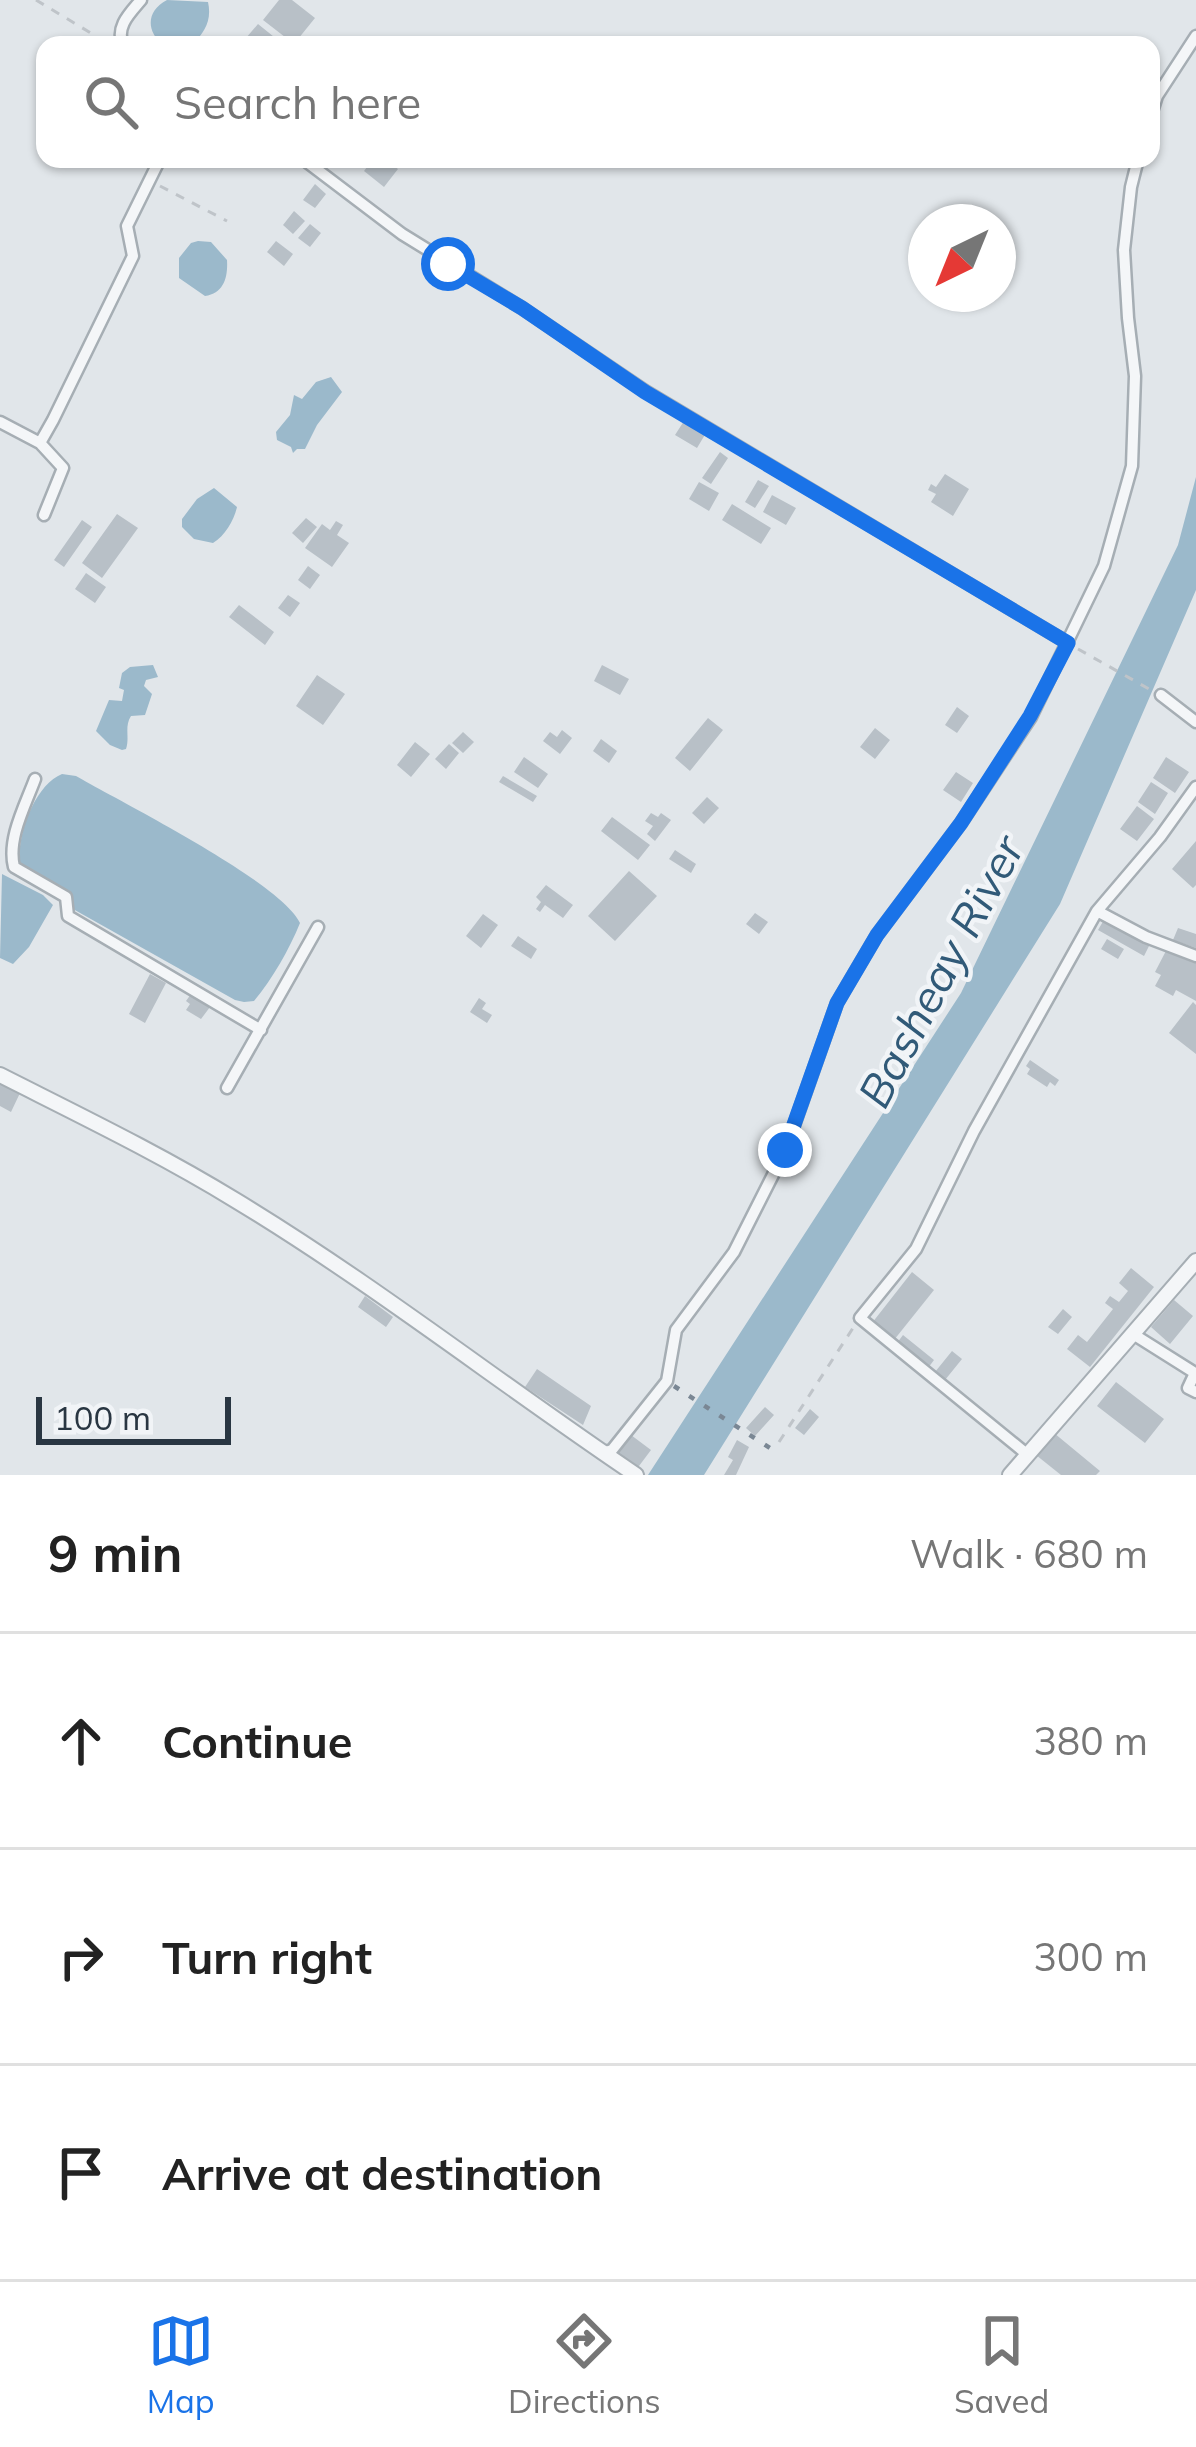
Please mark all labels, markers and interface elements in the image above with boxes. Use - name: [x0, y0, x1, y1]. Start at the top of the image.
- search box: [36, 36, 1160, 168]
- icon: search: [78, 69, 144, 135]
- text: Search here: [174, 74, 421, 130]
- north arrow: [908, 204, 1016, 312]
- route start: [421, 237, 475, 291]
- water label: Basheay River: [845, 824, 1036, 1116]
- route end: [758, 1123, 812, 1177]
- scale bar: [36, 1391, 231, 1444]
- text: 100 m: [54, 1397, 151, 1438]
- text: 9 min: [48, 1521, 183, 1585]
- text: Walk · 680 m: [910, 1529, 1148, 1578]
- icon: ahead: [48, 1708, 114, 1774]
- text: Continue: [162, 1713, 352, 1769]
- text: 380 m: [1033, 1716, 1148, 1765]
- icon: right: [48, 1924, 114, 1990]
- text: Turn right: [162, 1929, 372, 1985]
- text: 300 m: [1033, 1932, 1148, 1981]
- icon: arrive: [48, 2140, 114, 2206]
- text: Arrive at destination: [162, 2145, 602, 2201]
- tab: Map: [147, 2308, 215, 2421]
- tab: Directions: [508, 2308, 661, 2421]
- tab: Saved: [954, 2308, 1049, 2421]

